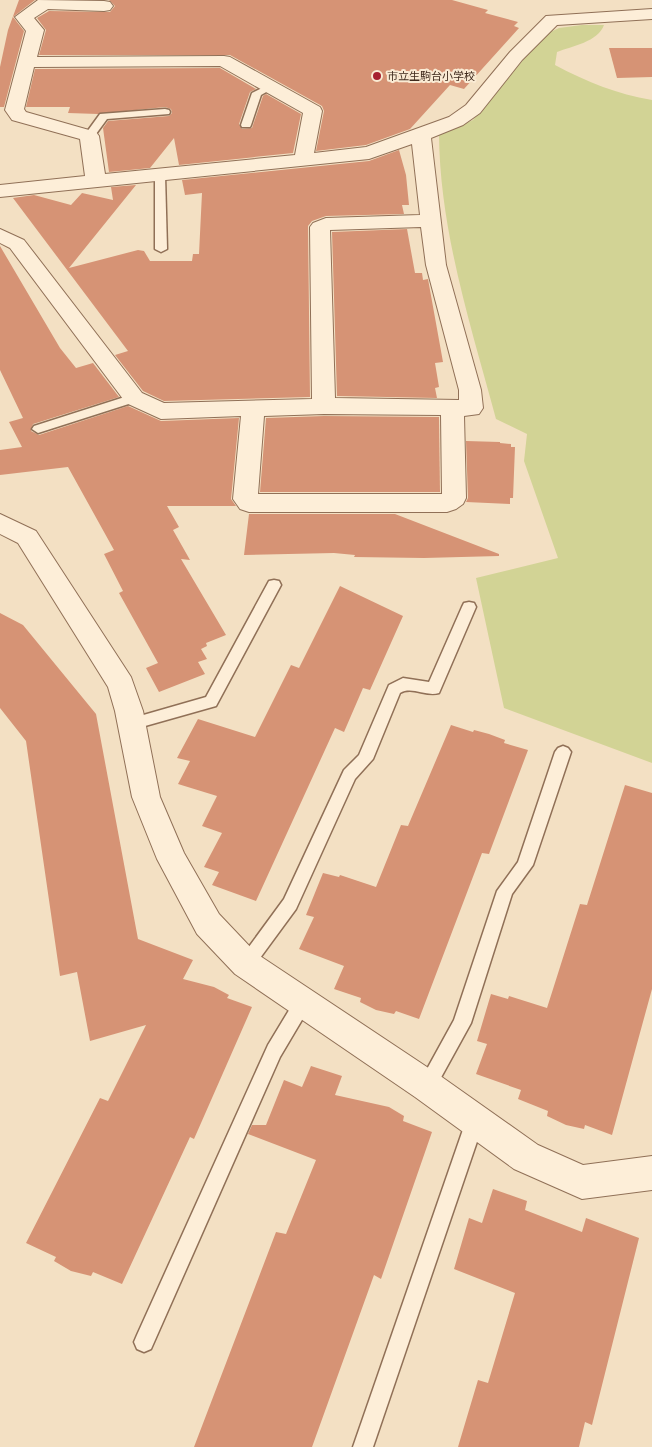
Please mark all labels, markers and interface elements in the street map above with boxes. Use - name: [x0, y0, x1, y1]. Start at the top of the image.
- place label: 市立生駒台小学校: [387, 68, 475, 83]
- marker: 市立生駒台小学校: [371, 70, 383, 82]

